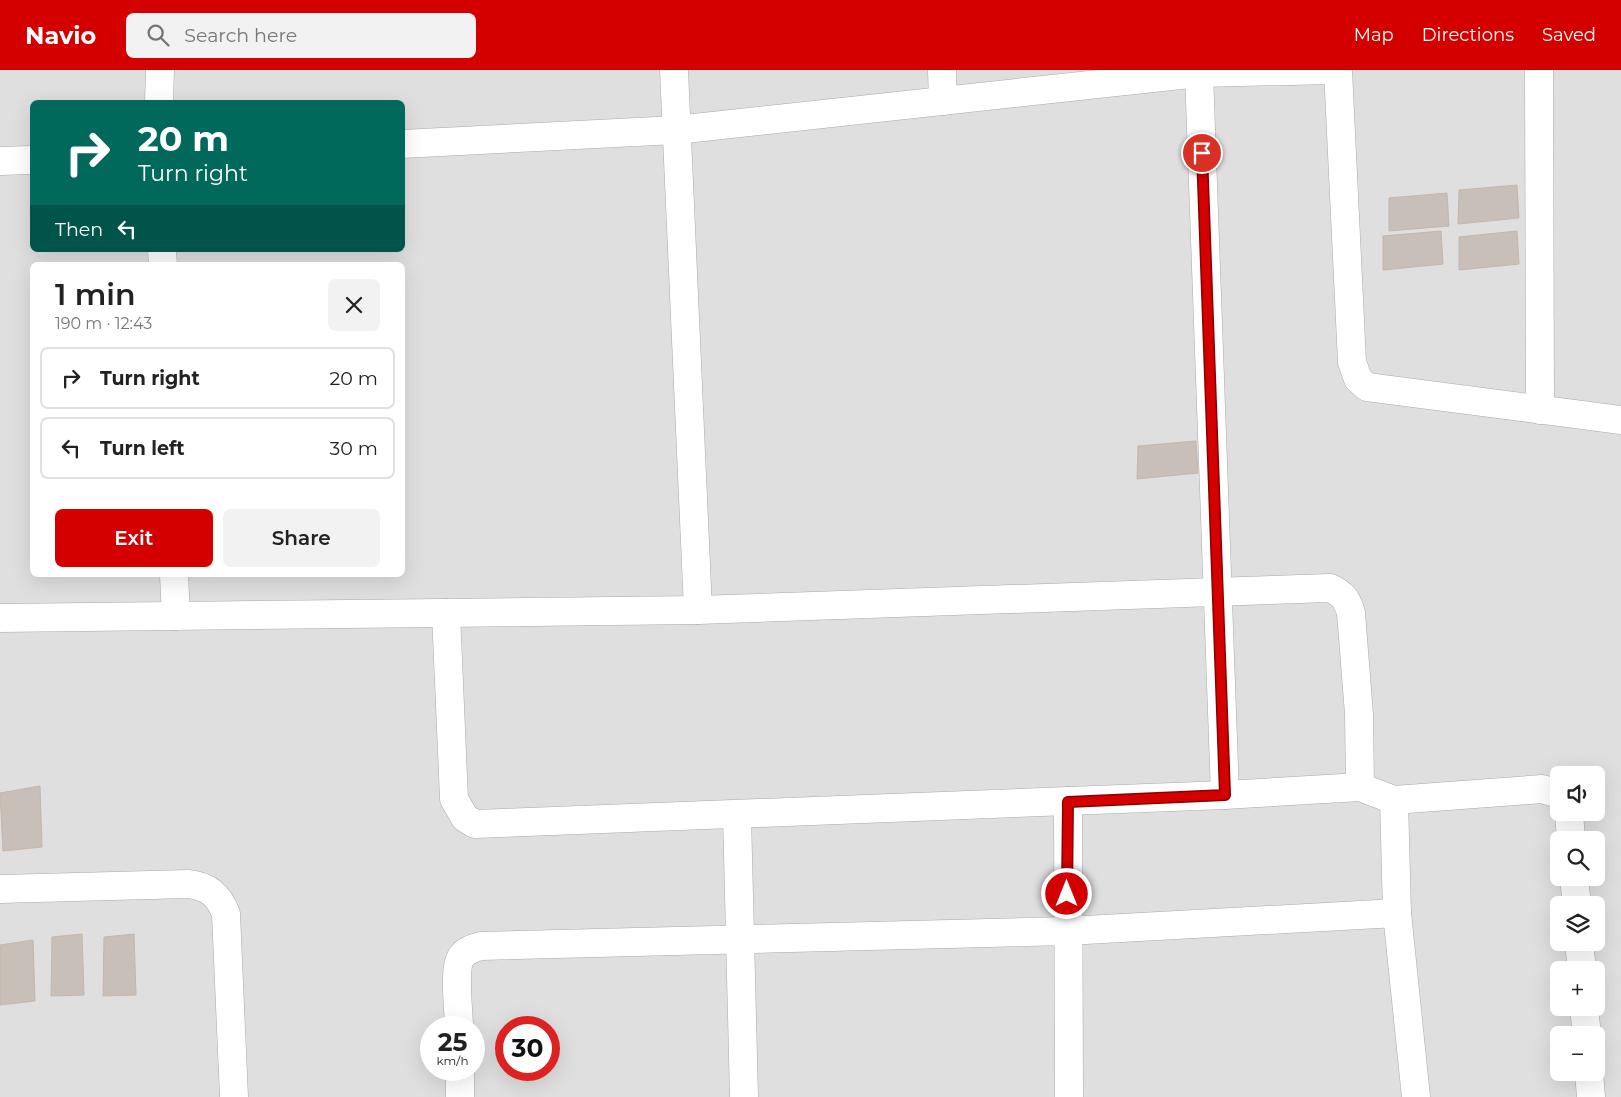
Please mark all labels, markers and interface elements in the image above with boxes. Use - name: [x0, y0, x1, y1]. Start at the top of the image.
- search box: [126, 13, 476, 58]
- text: Navio: [25, 21, 96, 50]
- icon: search: [144, 21, 172, 49]
- text: Search here: [184, 24, 297, 47]
- text: Map: [1354, 24, 1394, 46]
- text: Directions: [1422, 24, 1514, 46]
- text: Saved: [1542, 24, 1596, 46]
- text: 20 m: [138, 117, 229, 160]
- icon: right: [55, 120, 120, 185]
- pin: [1181, 132, 1223, 174]
- icon: arrive: [1188, 139, 1216, 167]
- text: Turn right: [138, 160, 248, 187]
- icon: left: [113, 215, 141, 243]
- text: Then: [55, 218, 103, 241]
- text: 1 min: [55, 276, 136, 313]
- button: close: [328, 279, 380, 331]
- text: 190 m · 12:43: [55, 314, 152, 333]
- icon: right: [57, 364, 85, 392]
- text: Turn right: [100, 367, 200, 390]
- text: 20 m: [330, 367, 378, 390]
- icon: left: [57, 434, 85, 462]
- text: Turn left: [100, 437, 185, 460]
- text: 30 m: [330, 437, 378, 460]
- button: Exit: [55, 509, 213, 567]
- button: Share: [223, 509, 380, 567]
- map controls: [1550, 766, 1605, 1081]
- button: sound: [1550, 766, 1605, 821]
- button: search: [1550, 831, 1605, 886]
- position arrow: [1040, 867, 1092, 919]
- button: layers: [1550, 896, 1605, 951]
- button: +: [1550, 961, 1605, 1016]
- speed limit sign: 30: [495, 1016, 560, 1081]
- button: −: [1550, 1026, 1605, 1081]
- text: 25: [438, 1027, 467, 1057]
- text: km/h: [436, 1053, 469, 1068]

